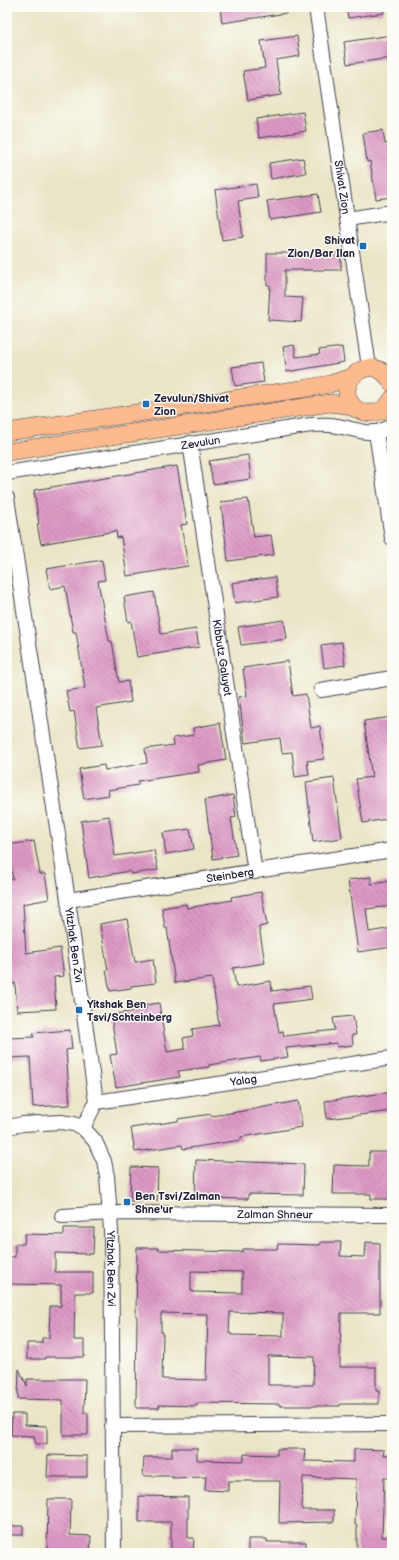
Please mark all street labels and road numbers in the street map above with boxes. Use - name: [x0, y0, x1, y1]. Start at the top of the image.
- street label: Shivat Zion: [332, 159, 353, 215]
- street label: Zevulun: [179, 433, 221, 452]
- street label: Kibbutz Galuyot: [210, 618, 235, 697]
- street label: Steinberg: [205, 865, 255, 885]
- street label: Yitzhak Ben Zvi: [62, 906, 86, 983]
- street label: Yalag: [228, 1072, 258, 1089]
- street label: Zalman Shneur: [236, 1207, 314, 1221]
- street label: Yitzhak Ben Zvi: [104, 1230, 118, 1307]

